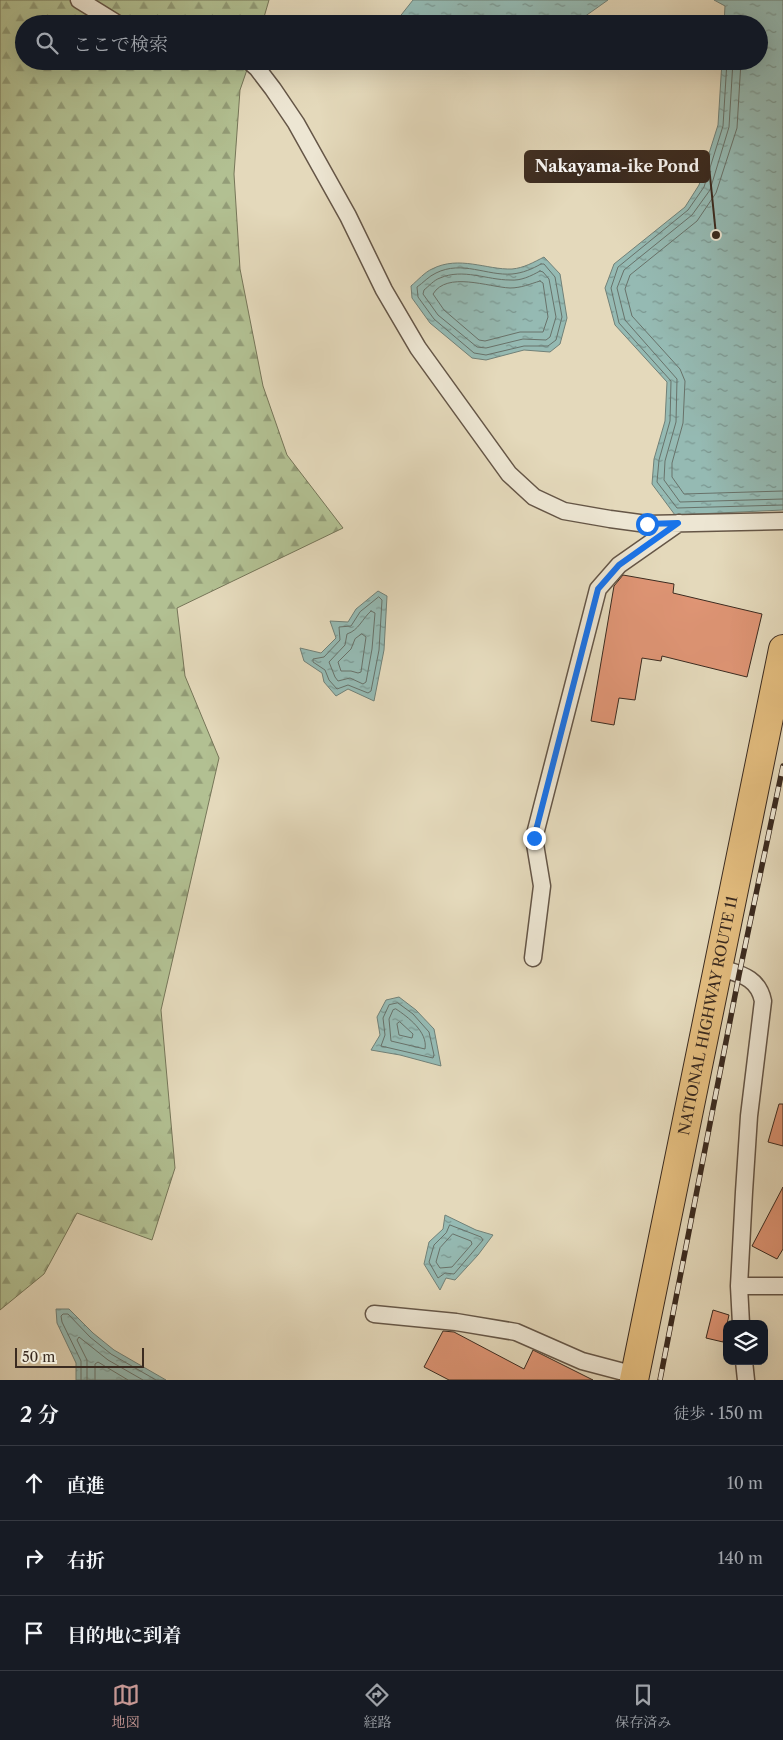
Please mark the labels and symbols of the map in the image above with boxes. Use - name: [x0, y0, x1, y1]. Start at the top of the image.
- callout: Nakayama-ike Pond: [525, 151, 709, 182]
- text: Nakayama-ike Pond: [535, 156, 700, 176]
- route start: [636, 513, 659, 536]
- route end: [523, 827, 546, 850]
- street label: NATIONAL HIGHWAY ROUTE 11: [674, 893, 742, 1137]
- scale bar: [15, 1345, 144, 1368]

